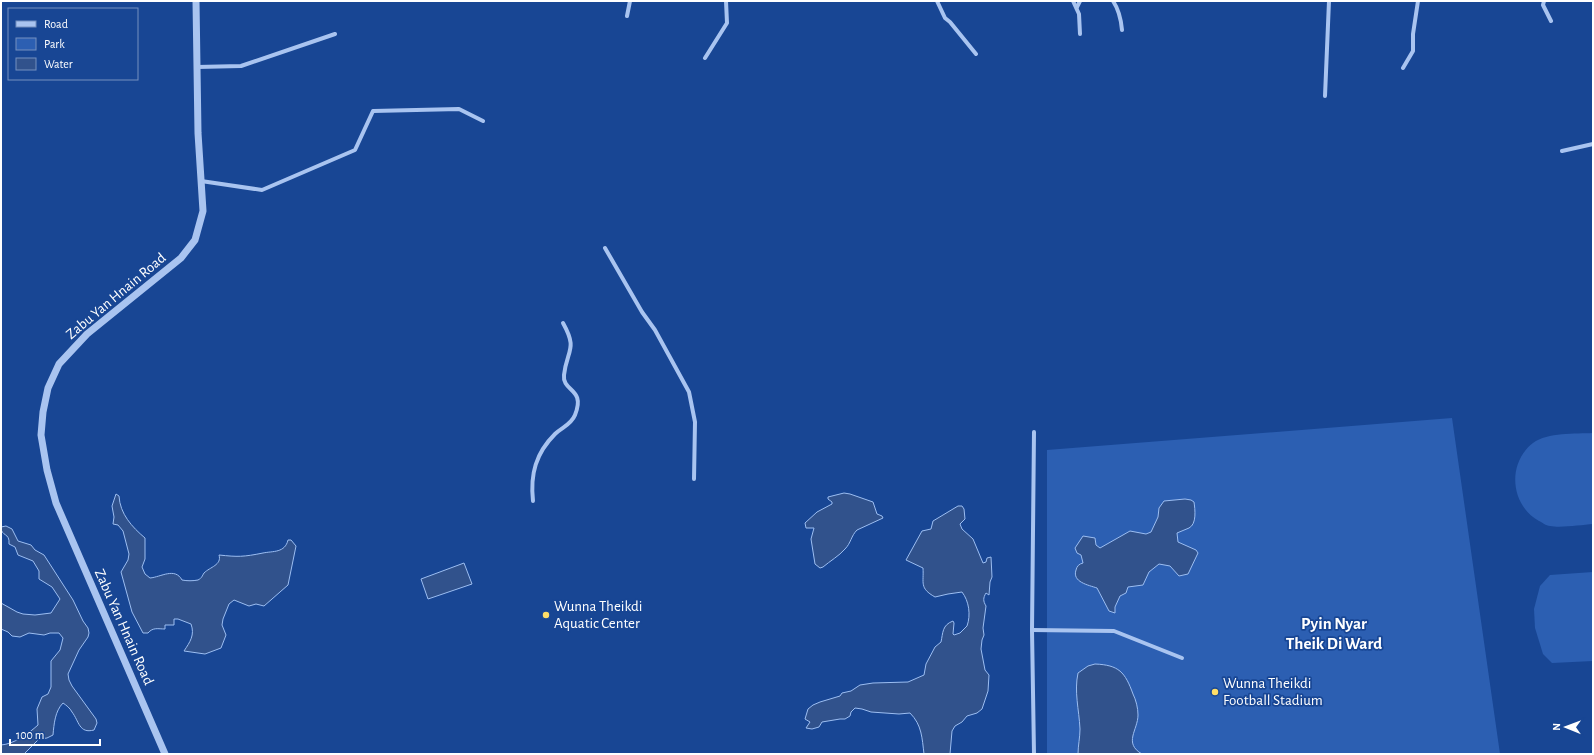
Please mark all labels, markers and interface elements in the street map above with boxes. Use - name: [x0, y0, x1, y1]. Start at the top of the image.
- legend: [8, 8, 138, 80]
- text: Road: [44, 18, 68, 30]
- text: Park: [44, 38, 65, 50]
- text: Water: [44, 58, 73, 70]
- street label: Zabu Yan Hnain Road: [63, 250, 169, 342]
- street label: Zabu Yan Hnain Road: [92, 567, 156, 687]
- place label: Wunna Theikdi Aquatic Center: [554, 599, 642, 631]
- marker: Wunna Theikdi Aquatic Center: [541, 610, 551, 620]
- district label: Pyin Nyar Theik Di Ward: [1286, 615, 1382, 652]
- place label: Wunna Theikdi Football Stadium: [1223, 676, 1323, 708]
- marker: Wunna Theikdi Football Stadium: [1210, 687, 1220, 697]
- north arrow: [1546, 707, 1586, 747]
- scale bar: [10, 721, 100, 747]
- text: N: [1551, 723, 1562, 731]
- text: 100 m: [16, 729, 44, 741]

